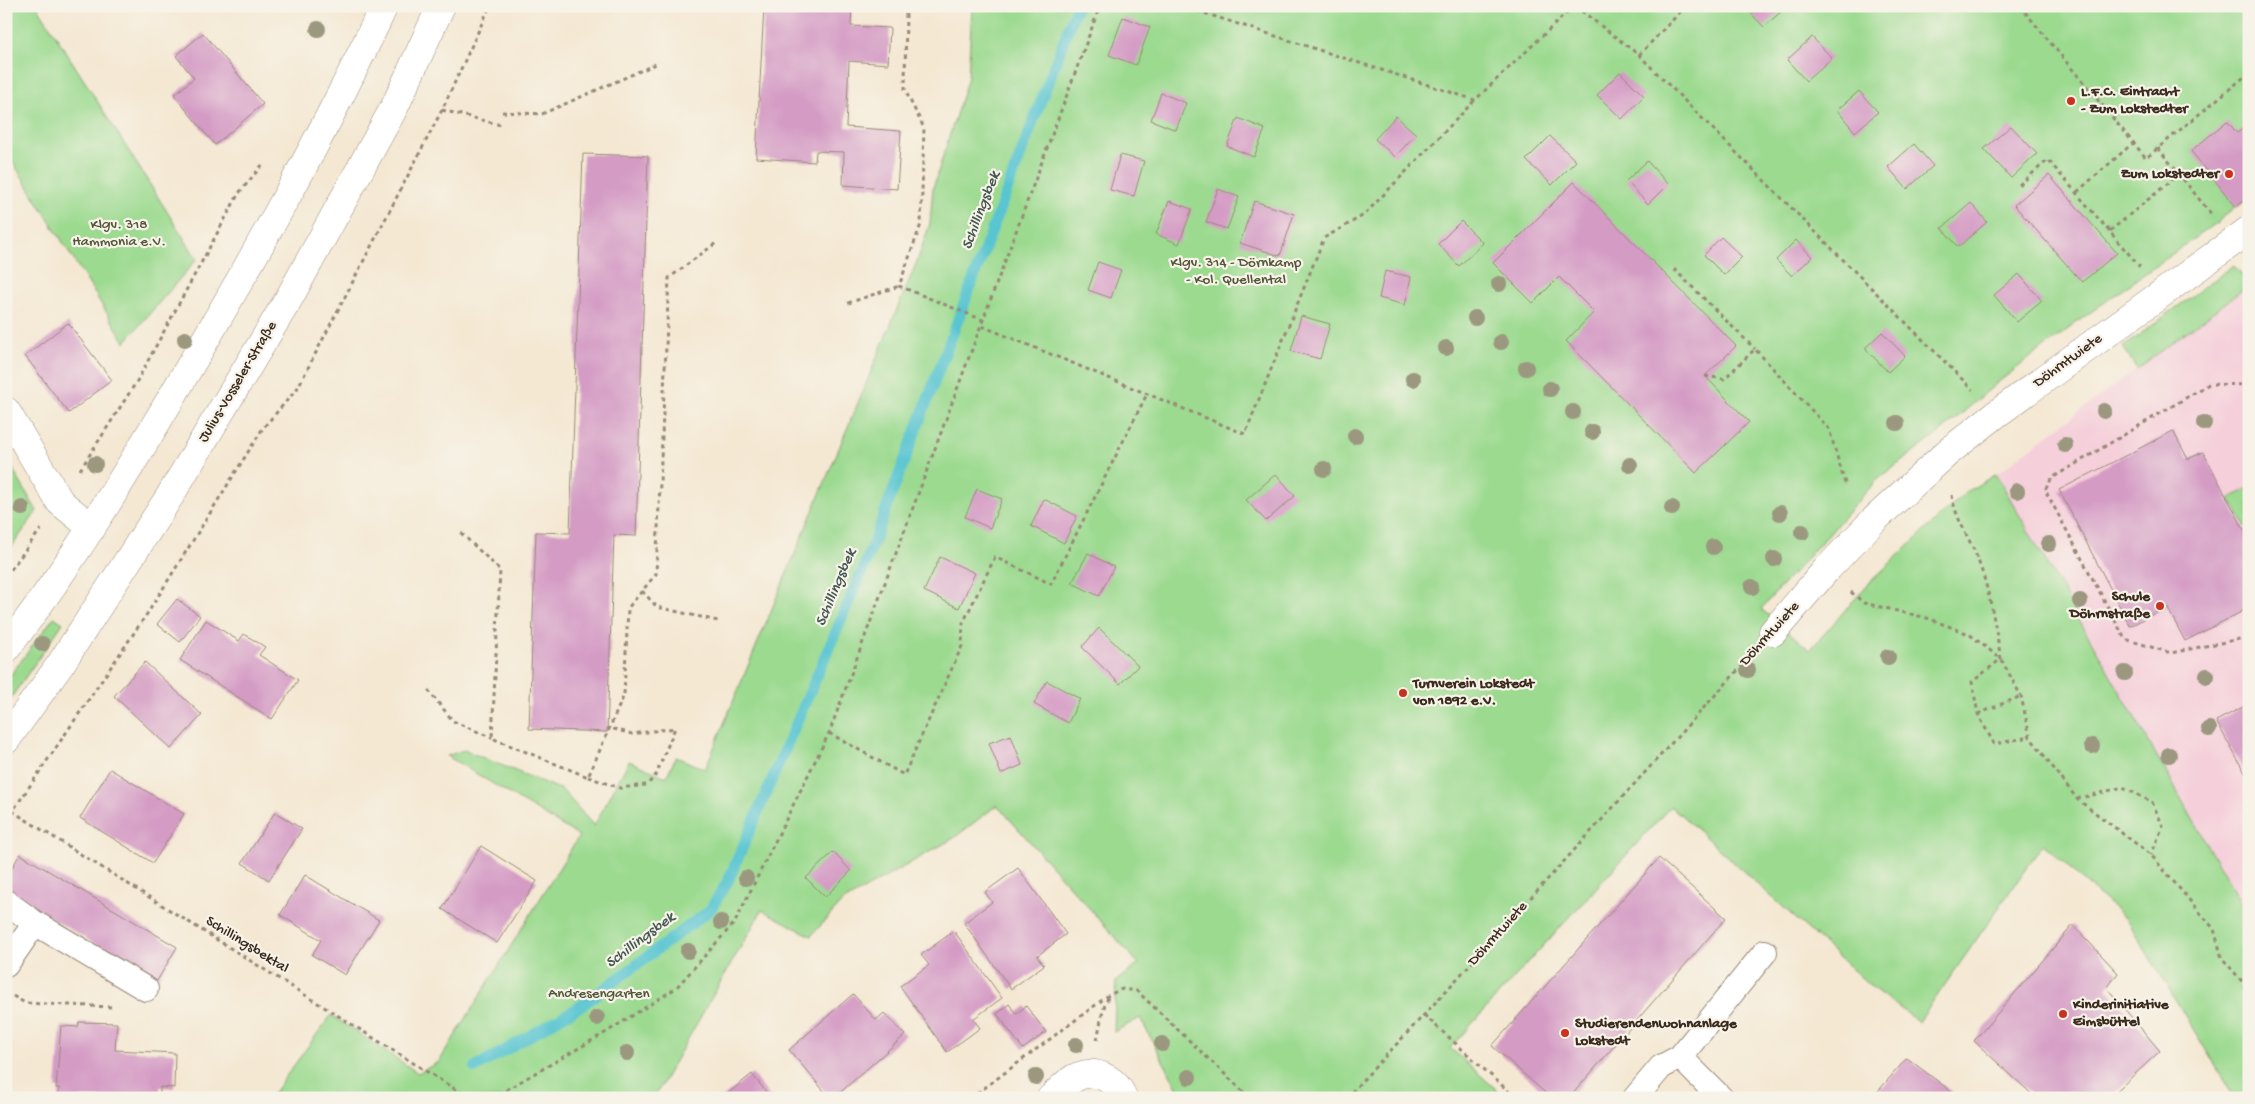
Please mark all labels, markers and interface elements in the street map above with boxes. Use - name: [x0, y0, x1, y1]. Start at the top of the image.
- place label: L.F.C. Eintracht - Zum Lokstedter: [2081, 83, 2189, 118]
- marker: L.F.C. Eintracht - Zum Lokstedter: [2065, 95, 2077, 107]
- place label: Zum Lokstedter: [2121, 165, 2221, 183]
- water label: Schillingsbek: [958, 168, 1006, 253]
- marker: Zum Lokstedter: [2223, 168, 2235, 180]
- park label: Klgv. 318 Hammonia e.V.: [72, 216, 166, 251]
- park label: Klgv. 314 - Dörnkamp - Kol. Quellental: [1171, 254, 1302, 289]
- street label: Julius-Vosseler-Straße: [195, 318, 281, 446]
- street label: Döhrntwiete: [2029, 330, 2106, 393]
- water label: Schillingsbek: [812, 545, 862, 629]
- place label: Schule Döhrnstraße: [2068, 588, 2151, 623]
- street label: Döhrntwiete: [1736, 598, 1804, 671]
- marker: Schule Döhrnstraße: [2154, 600, 2166, 612]
- place label: Turnverein Lokstedt von 1892 e.V.: [1412, 675, 1536, 710]
- marker: Turnverein Lokstedt von 1892 e.V.: [1397, 687, 1409, 699]
- street label: Döhrntwiete: [1464, 898, 1532, 971]
- water label: Schillingsbek: [603, 908, 681, 973]
- street label: Schillingsbektal: [202, 912, 292, 978]
- park label: Andresengarten: [548, 985, 650, 1003]
- place label: Kinderinitiative Eimsbüttel: [2072, 996, 2170, 1031]
- marker: Kinderinitiative Eimsbüttel: [2057, 1008, 2069, 1020]
- place label: Studierendenwohnanlage Lokstedt: [1575, 1015, 1738, 1050]
- marker: Studierendenwohnanlage Lokstedt: [1559, 1027, 1571, 1039]

